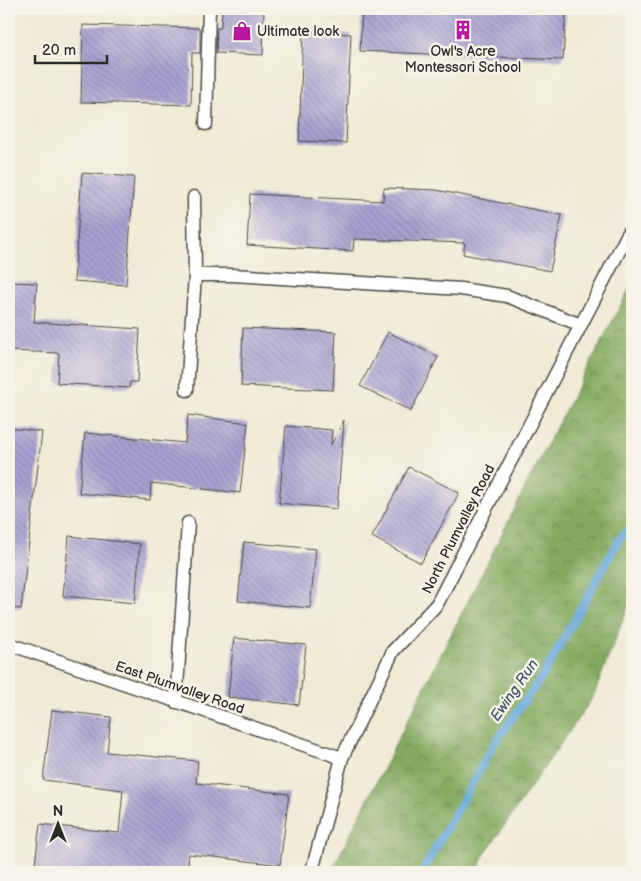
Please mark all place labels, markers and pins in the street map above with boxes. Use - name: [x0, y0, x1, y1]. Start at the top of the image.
- building icon: Owl's Acre Montessori School: [452, 19, 474, 41]
- shop icon: Ultimate look: [231, 20, 253, 42]
- place label: Ultimate look: [257, 23, 339, 40]
- place label: Owl's Acre Montessori School: [405, 43, 521, 76]

